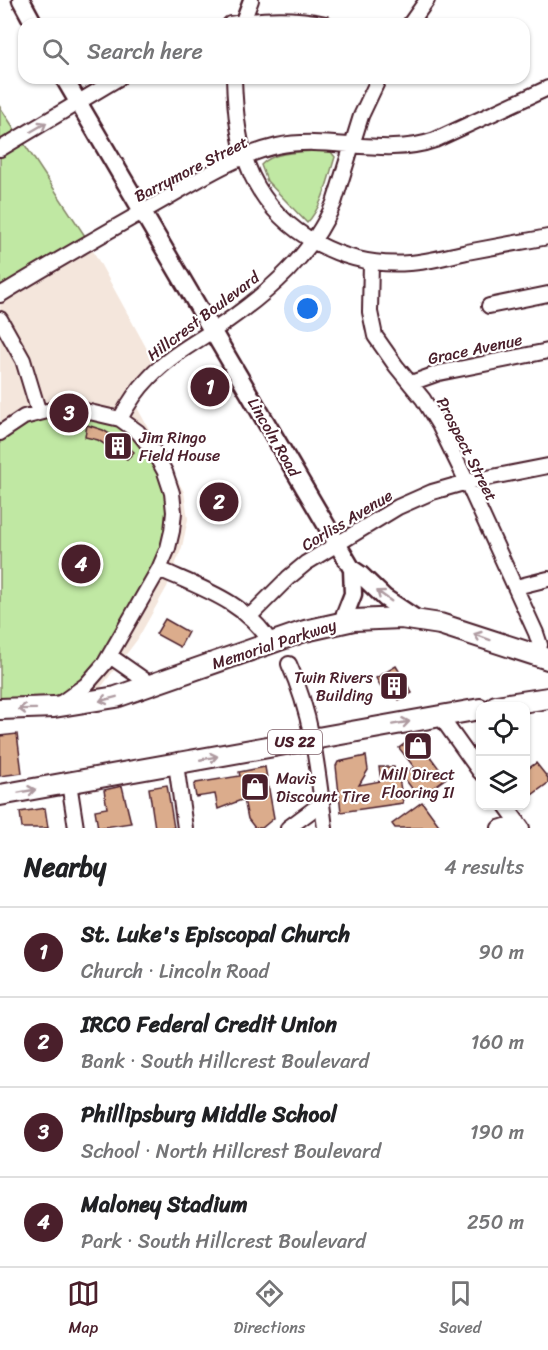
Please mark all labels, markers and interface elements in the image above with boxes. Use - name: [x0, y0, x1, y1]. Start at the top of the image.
- search box: [18, 18, 530, 84]
- text: Search here: [87, 32, 203, 71]
- icon: search: [39, 35, 72, 68]
- one-way arrow: [30, 120, 47, 132]
- street label: Barrymore Street: [129, 128, 253, 210]
- street label: Hillcrest Boulevard: [140, 263, 267, 368]
- your location: [293, 294, 322, 323]
- street label: Grace Avenue: [425, 325, 525, 373]
- pin: 1: [190, 364, 230, 410]
- pin: 3: [50, 390, 88, 436]
- street label: Lincoln Road: [239, 392, 309, 484]
- street label: Prospect Street: [428, 392, 506, 506]
- place label: Jim Ringo Field House: [138, 423, 220, 470]
- building icon: Jim Ringo Field House: [102, 430, 134, 462]
- pin: 2: [200, 480, 238, 524]
- street label: Corliss Avenue: [295, 481, 399, 559]
- pin: 4: [62, 542, 100, 586]
- one-way arrow: [377, 590, 393, 603]
- street label: Memorial Parkway: [208, 610, 341, 678]
- one-way arrow: [473, 630, 492, 641]
- place label: Twin Rivers Building: [294, 663, 374, 710]
- building icon: Twin Rivers Building: [378, 670, 410, 702]
- one-way arrow: [99, 693, 118, 705]
- map controls: [476, 702, 530, 810]
- button: locate: [476, 702, 530, 756]
- one-way arrow: [18, 703, 38, 715]
- one-way arrow: [391, 717, 410, 728]
- road number: US 22: [268, 730, 322, 754]
- shop icon: Mill Direct Flooring II: [402, 730, 434, 762]
- one-way arrow: [199, 752, 219, 763]
- button: layers: [476, 756, 530, 810]
- place label: Mill Direct Flooring II: [381, 760, 455, 807]
- place label: Mavis Discount Tire: [276, 764, 370, 811]
- shop icon: Mavis Discount Tire: [239, 771, 271, 803]
- one-way arrow: [16, 785, 36, 796]
- text: Nearby: [24, 844, 106, 890]
- text: 4 results: [444, 850, 524, 885]
- text: St. Luke's Episcopal Church: [81, 915, 350, 954]
- text: 1: [39, 935, 48, 970]
- text: 90 m: [479, 935, 524, 970]
- text: Church · Lincoln Road: [81, 954, 269, 989]
- text: IRCO Federal Credit Union: [81, 1005, 337, 1044]
- text: 2: [38, 1025, 49, 1060]
- text: 160 m: [471, 1025, 524, 1060]
- text: Bank · South Hillcrest Boulevard: [81, 1044, 369, 1079]
- text: Phillipsburg Middle School: [81, 1095, 337, 1134]
- text: 3: [38, 1115, 49, 1150]
- text: 190 m: [470, 1115, 524, 1150]
- text: School · North Hillcrest Boulevard: [81, 1134, 381, 1169]
- text: Maloney Stadium: [81, 1185, 248, 1224]
- text: 4: [37, 1205, 50, 1240]
- text: 250 m: [467, 1205, 524, 1240]
- text: Park · South Hillcrest Boulevard: [81, 1224, 366, 1259]
- tab: Map: [67, 1277, 100, 1342]
- tab: Directions: [234, 1277, 305, 1342]
- tab: Saved: [439, 1277, 481, 1342]

